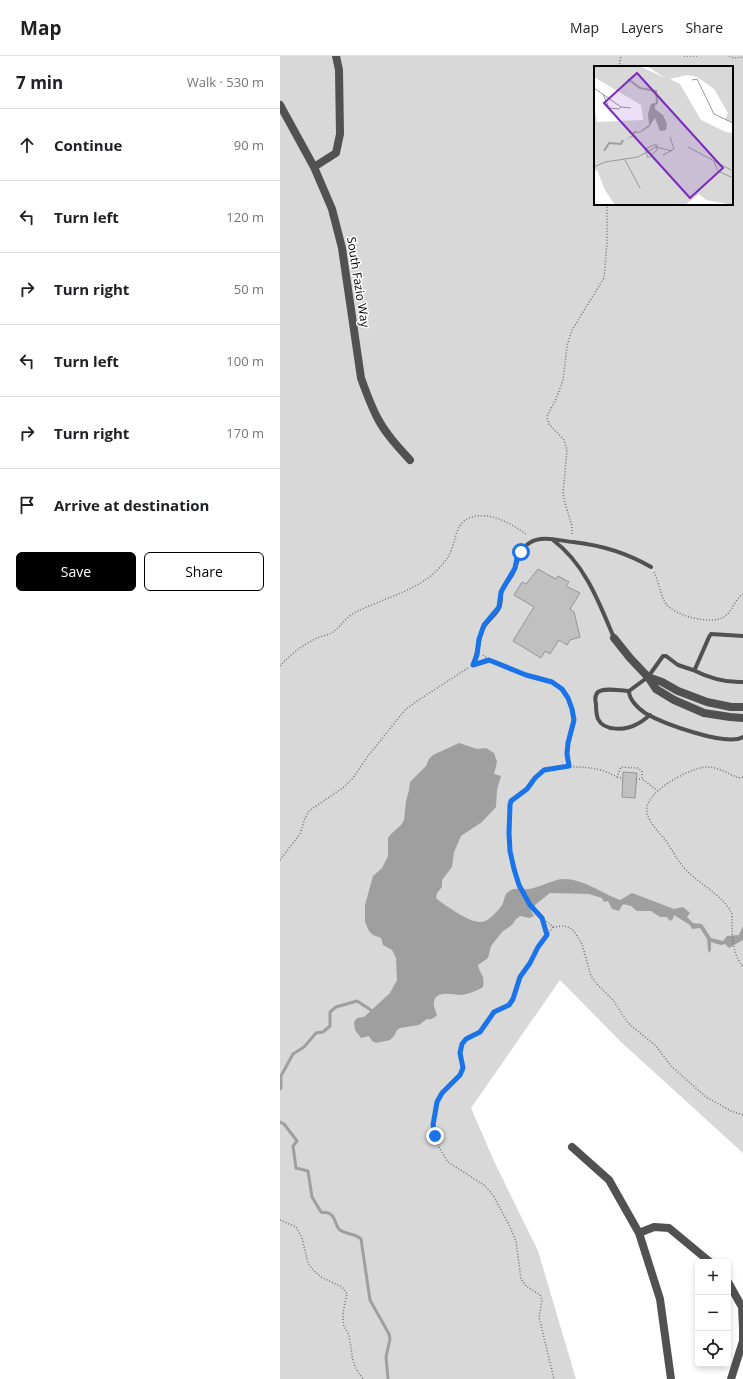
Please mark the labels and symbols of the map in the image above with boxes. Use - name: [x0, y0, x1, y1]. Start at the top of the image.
- inset map: [594, 66, 733, 205]
- street label: South Fazio Way: [343, 235, 374, 329]
- route start: [512, 543, 530, 561]
- route end: [426, 1127, 444, 1145]

